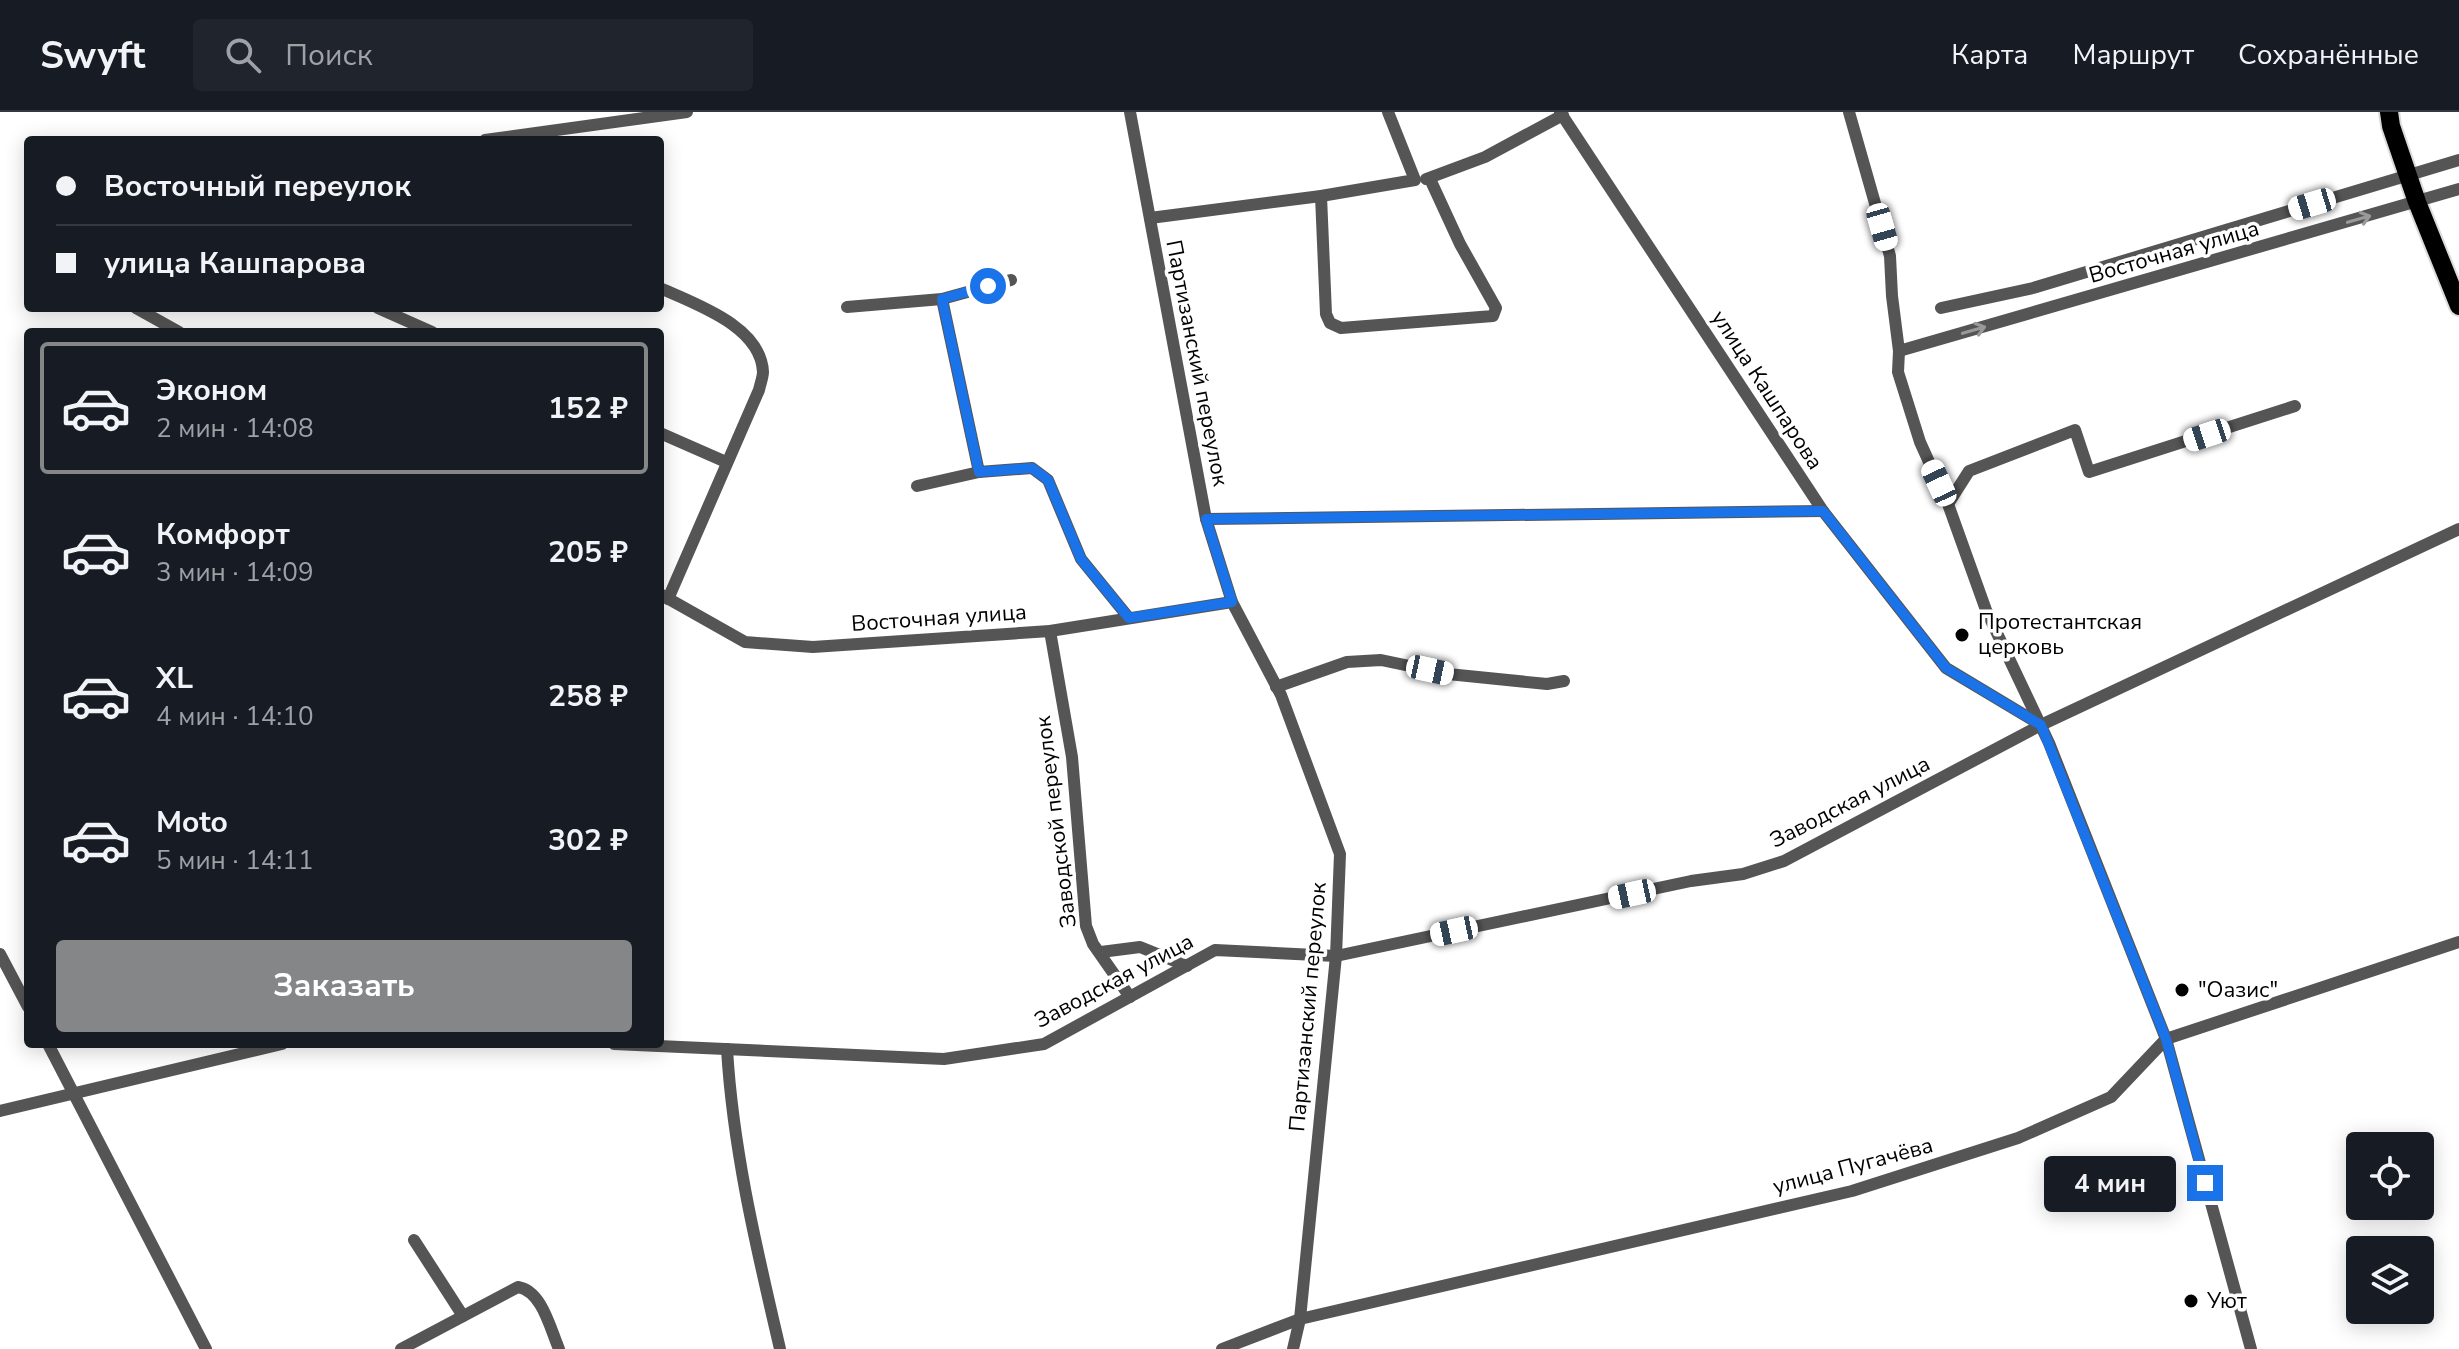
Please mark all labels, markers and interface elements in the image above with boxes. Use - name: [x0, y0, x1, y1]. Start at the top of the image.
- search box: [193, 19, 753, 91]
- text: Swyft: [40, 30, 145, 81]
- icon: search: [221, 33, 265, 77]
- text: Поиск: [285, 35, 372, 76]
- text: Карта: [1951, 36, 2028, 74]
- text: Маршрут: [2072, 36, 2194, 74]
- text: Сохранённые: [2238, 36, 2419, 74]
- text: Восточный переулок: [104, 166, 411, 207]
- car: [2286, 186, 2338, 222]
- car: [1864, 201, 1900, 253]
- one-way arrow: [2345, 211, 2371, 226]
- street label: Восточная улица: [2085, 213, 2263, 291]
- street label: Партизанский переулок: [1158, 237, 1236, 489]
- text: улица Кашпарова: [104, 243, 366, 284]
- route start: [970, 268, 1006, 304]
- street label: улица Кашпарова: [1704, 304, 1830, 476]
- one-way arrow: [1961, 322, 1987, 337]
- text: Эконом: [156, 370, 267, 411]
- icon: car: [60, 372, 132, 444]
- text: 152 ₽: [548, 388, 628, 429]
- text: 2 мин · 14:08: [156, 411, 313, 446]
- car: [2180, 416, 2234, 454]
- car: [1918, 456, 1960, 510]
- text: Комфорт: [156, 514, 290, 555]
- icon: car: [60, 516, 132, 588]
- text: 205 ₽: [548, 532, 628, 573]
- text: 3 мин · 14:09: [156, 555, 313, 590]
- street label: Восточная улица: [850, 597, 1028, 639]
- place label: Протестантская церковь: [1978, 607, 2142, 662]
- marker: Протестантская церковь: [1953, 626, 1971, 644]
- car: [1404, 653, 1456, 687]
- text: XL: [156, 658, 193, 699]
- icon: car: [60, 660, 132, 732]
- text: 258 ₽: [548, 676, 628, 717]
- text: 4 мин · 14:10: [156, 699, 313, 734]
- street label: Заводской переулок: [1028, 714, 1084, 930]
- street label: Заводская улица: [1765, 749, 1935, 855]
- text: Moto: [156, 802, 228, 843]
- icon: car: [60, 804, 132, 876]
- text: 302 ₽: [548, 820, 628, 861]
- text: 5 мин · 14:11: [156, 843, 313, 878]
- car: [1606, 877, 1658, 911]
- street label: Партизанский переулок: [1282, 881, 1334, 1133]
- car: [1428, 914, 1480, 948]
- street label: Заводская улица: [1029, 926, 1199, 1036]
- button: Заказать: [56, 940, 632, 1032]
- place label: "Оазис": [2198, 975, 2278, 1005]
- marker: "Оазис": [2173, 981, 2191, 999]
- street label: улица Пугачёва: [1770, 1130, 1936, 1202]
- map controls: [2346, 1132, 2434, 1324]
- button: locate: [2346, 1132, 2434, 1220]
- callout: 4 мин: [2045, 1155, 2177, 1211]
- route end: [2187, 1165, 2223, 1201]
- text: 4 мин: [2074, 1166, 2146, 1201]
- button: layers: [2346, 1236, 2434, 1324]
- place label: Уют: [2206, 1286, 2247, 1316]
- marker: Уют: [2182, 1292, 2200, 1310]

